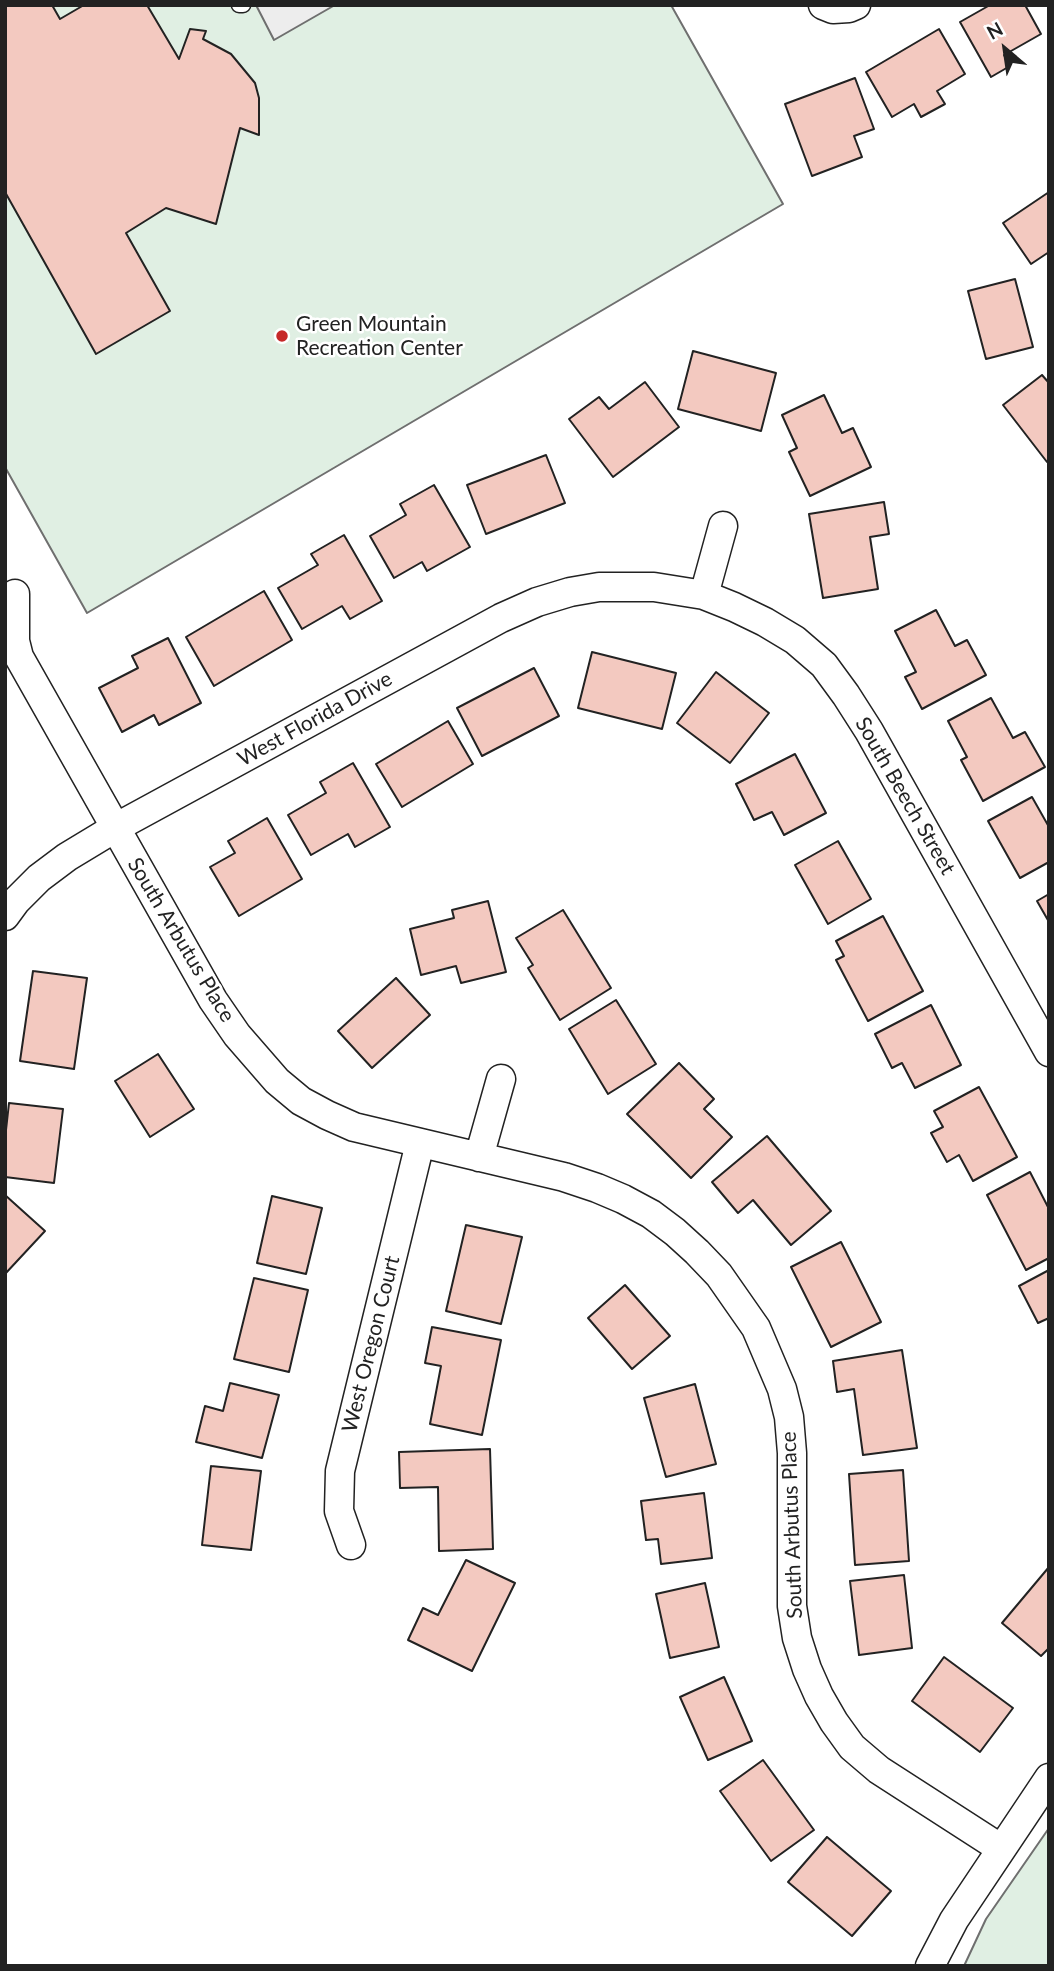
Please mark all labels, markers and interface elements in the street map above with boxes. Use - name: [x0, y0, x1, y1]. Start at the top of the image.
- north arrow: [970, 14, 1040, 84]
- text: N: [983, 17, 1007, 44]
- place label: Green Mountain Recreation Center: [296, 311, 463, 361]
- marker: Green Mountain Recreation Center: [274, 328, 290, 344]
- street label: West Florida Drive: [233, 666, 397, 772]
- street label: South Beech Street: [850, 713, 960, 879]
- street label: South Arbutus Place: [122, 853, 240, 1027]
- street label: West Oregon Court: [337, 1253, 405, 1435]
- street label: South Arbutus Place: [776, 1431, 808, 1619]

